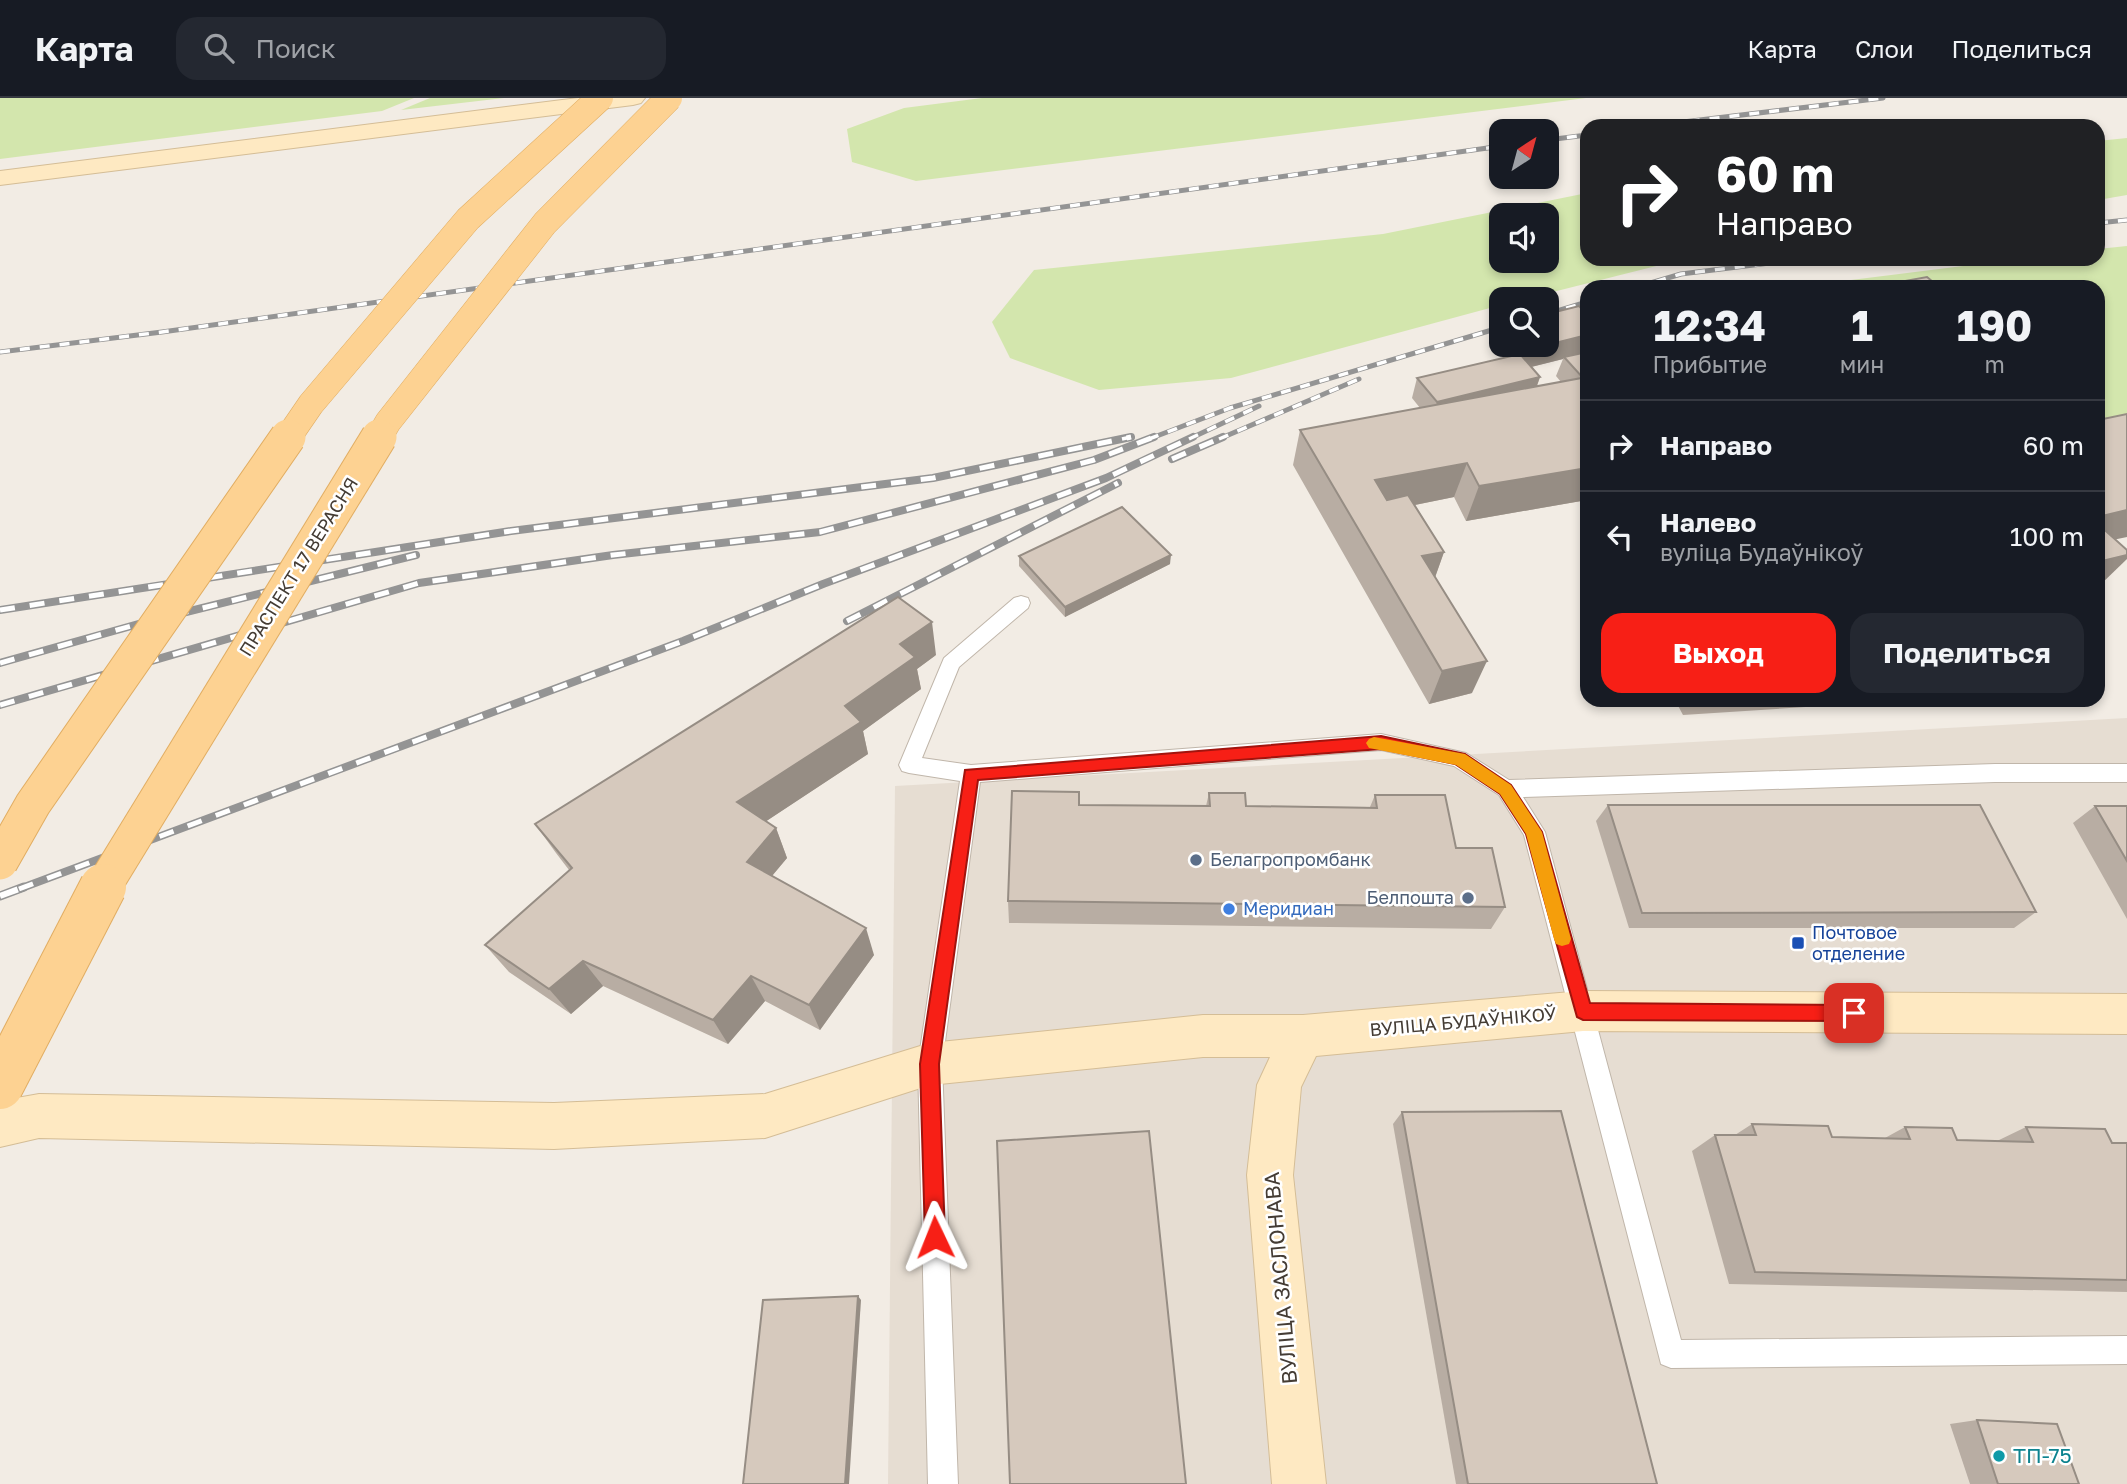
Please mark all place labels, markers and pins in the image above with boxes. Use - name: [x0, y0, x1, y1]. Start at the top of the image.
- place label: Белагропромбанк: [1210, 848, 1371, 870]
- marker: Белагропромбанк: [1188, 852, 1204, 868]
- place label: Белпошта: [1366, 886, 1454, 908]
- marker: Белпошта: [1460, 890, 1476, 906]
- place label: Меридиан: [1243, 897, 1334, 919]
- marker: Меридиан: [1221, 901, 1237, 917]
- place label: Почтовое отделение: [1812, 921, 1905, 964]
- marker: Почтовое отделение: [1790, 935, 1806, 951]
- pin: [1824, 983, 1884, 1043]
- place label: ТП-75: [2013, 1442, 2072, 1468]
- marker: ТП-75: [1991, 1448, 2007, 1464]

